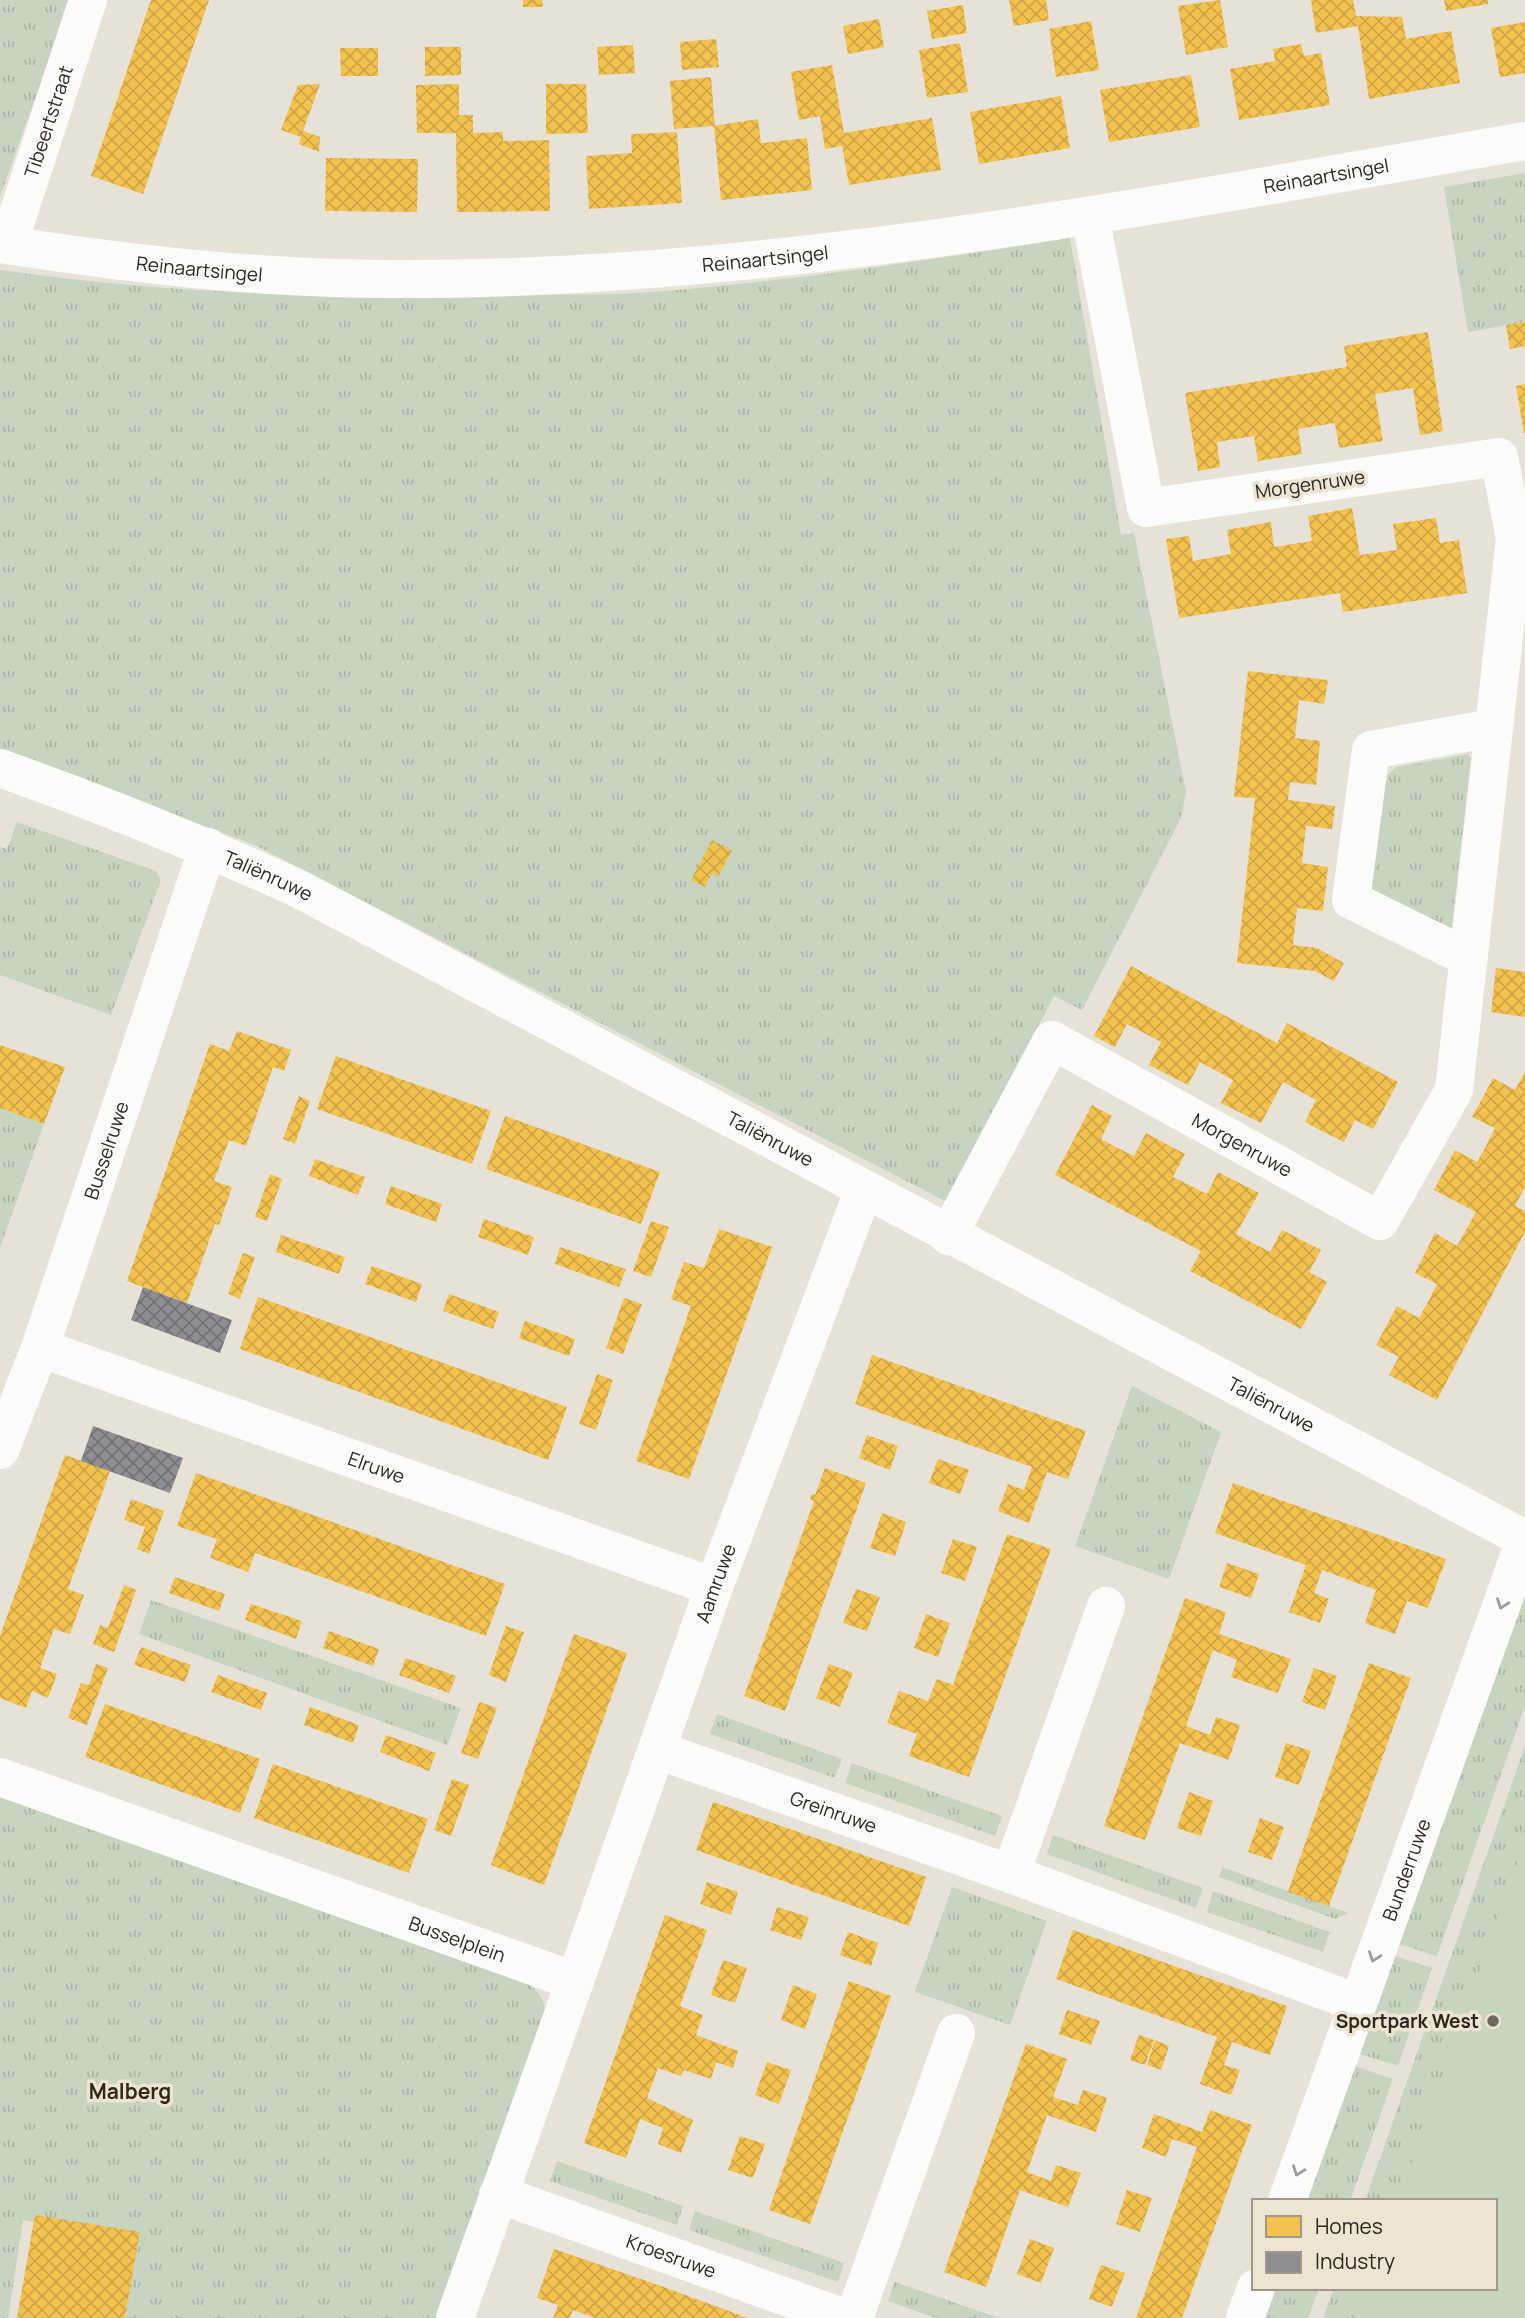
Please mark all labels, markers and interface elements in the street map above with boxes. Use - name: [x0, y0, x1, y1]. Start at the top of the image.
- street label: Tibeertstraat: [18, 62, 79, 181]
- street label: Reinaartsingel: [1261, 152, 1391, 199]
- street label: Reinaartsingel: [701, 239, 830, 278]
- street label: Reinaartsingel: [135, 250, 264, 287]
- street label: Morgenruwe: [1253, 463, 1367, 505]
- street label: Taliënruwe: [220, 844, 317, 907]
- street label: Busselruwe: [78, 1098, 135, 1203]
- street label: Taliënruwe: [722, 1105, 818, 1173]
- street label: Morgenruwe: [1187, 1107, 1297, 1183]
- street label: Taliënruwe: [1223, 1371, 1319, 1438]
- street label: Elruwe: [344, 1445, 409, 1489]
- street label: Aamruwe: [689, 1540, 742, 1626]
- one-way arrow: [1496, 1598, 1510, 1610]
- street label: Greinruwe: [787, 1785, 880, 1839]
- street label: Bunderruwe: [1376, 1815, 1437, 1925]
- street label: Busselplein: [405, 1910, 509, 1968]
- one-way arrow: [1368, 1950, 1382, 1962]
- place label: Sportpark West: [1336, 2008, 1479, 2034]
- marker: Sportpark West: [1485, 2013, 1501, 2029]
- district label: Malberg: [89, 2077, 171, 2105]
- one-way arrow: [1292, 2164, 1306, 2176]
- legend: [1252, 2199, 1497, 2290]
- text: Homes: [1315, 2212, 1383, 2240]
- street label: Kroesruwe: [623, 2228, 720, 2284]
- text: Industry: [1315, 2247, 1395, 2275]

